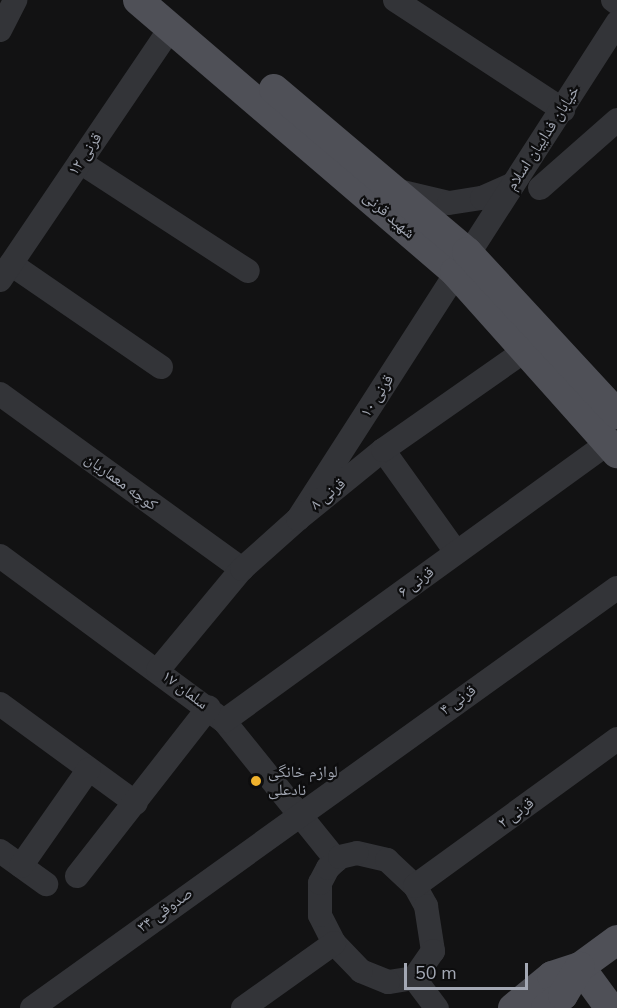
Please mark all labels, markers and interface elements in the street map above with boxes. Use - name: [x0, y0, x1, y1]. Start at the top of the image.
- street label: خیابان فداییان اسلام: [502, 82, 584, 194]
- street label: قرنی ۱۲: [64, 129, 106, 179]
- street label: شهید قرنی: [359, 187, 419, 243]
- street label: قرنی ۱۰: [356, 371, 398, 421]
- street label: کوچه معماریان: [81, 449, 161, 515]
- street label: قرنی ۸: [306, 474, 350, 514]
- street label: قرنی ۶: [394, 563, 438, 601]
- street label: سلمان ۱۷: [158, 666, 212, 714]
- street label: قرنی ۴: [436, 681, 480, 719]
- place label: لوازم خانگی نادعلی: [268, 762, 338, 800]
- marker: لوازم خانگی نادعلی: [249, 774, 263, 788]
- street label: قرنی ۲: [494, 794, 538, 832]
- street label: صدوقی ۳۴: [134, 883, 196, 937]
- scale bar: [407, 951, 532, 989]
- text: 50 m: [415, 961, 457, 985]

